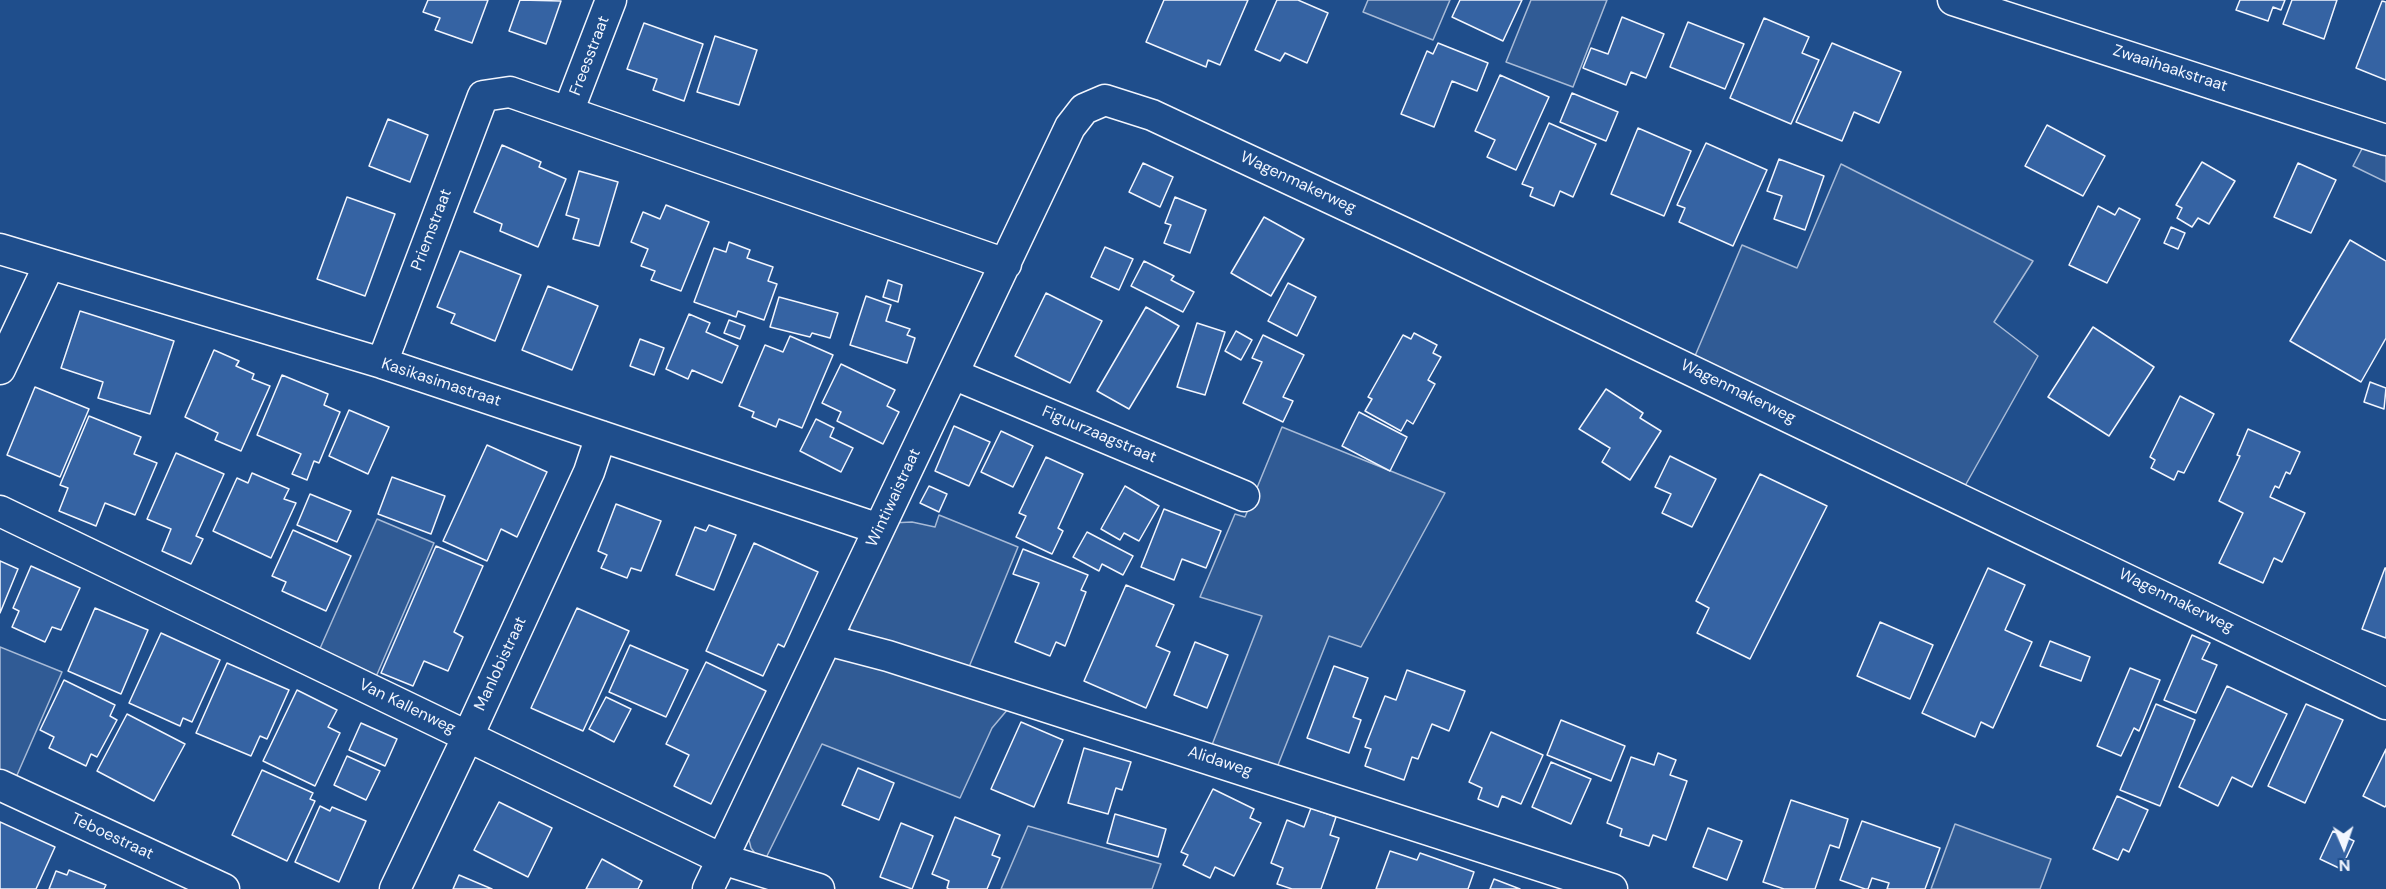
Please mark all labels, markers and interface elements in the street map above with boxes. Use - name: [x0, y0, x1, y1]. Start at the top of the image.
- street label: Freesstraat: [566, 13, 614, 99]
- street label: Zwaaihaakstraat: [2110, 41, 2230, 97]
- street label: Wagenmakerweg: [1237, 148, 1359, 218]
- street label: Priemstraat: [408, 187, 456, 273]
- street label: Kasikasimastraat: [379, 355, 503, 411]
- street label: Wagenmakerweg: [1677, 356, 1799, 428]
- street label: Figuurzaagstraat: [1039, 402, 1159, 468]
- street label: Wintiwaistraat: [863, 446, 925, 550]
- street label: Wagenmakerweg: [2115, 565, 2237, 637]
- street label: Manlobistraat: [471, 614, 531, 714]
- street label: Van Kallenweg: [356, 675, 458, 739]
- street label: Alidaweg: [1185, 743, 1255, 781]
- street label: Teboestraat: [68, 810, 156, 864]
- north arrow: [2314, 817, 2374, 877]
- text: N: [2338, 855, 2351, 876]

